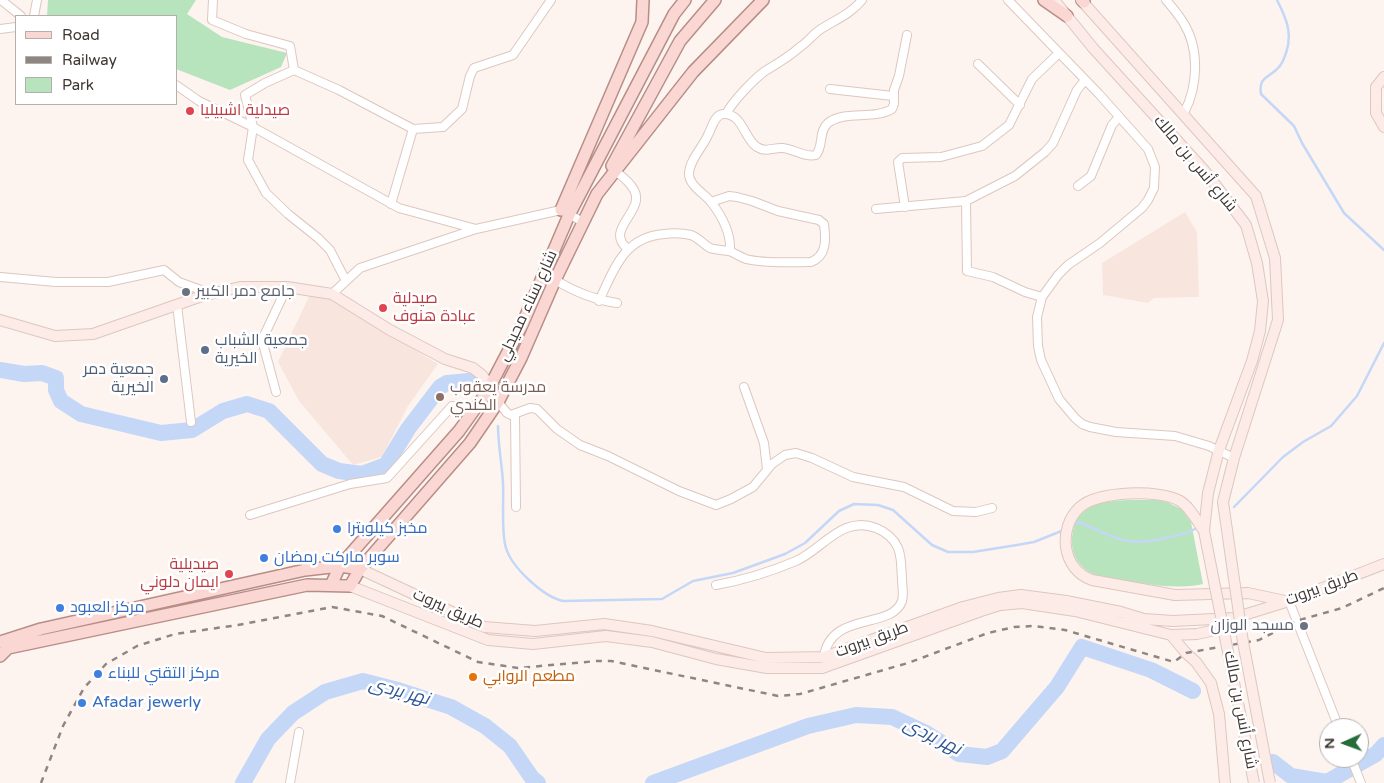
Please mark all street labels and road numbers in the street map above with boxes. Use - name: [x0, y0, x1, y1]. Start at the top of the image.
- street label: شارع أنس بن مالك: [1149, 112, 1241, 216]
- street label: شارع سناء محيدلي: [494, 247, 562, 365]
- street label: طريق بيروت: [1283, 566, 1361, 610]
- street label: طريق بيروت: [409, 585, 487, 633]
- street label: طريق بيروت: [833, 618, 911, 662]
- street label: شارع أنس بن مالك: [1219, 649, 1261, 771]

